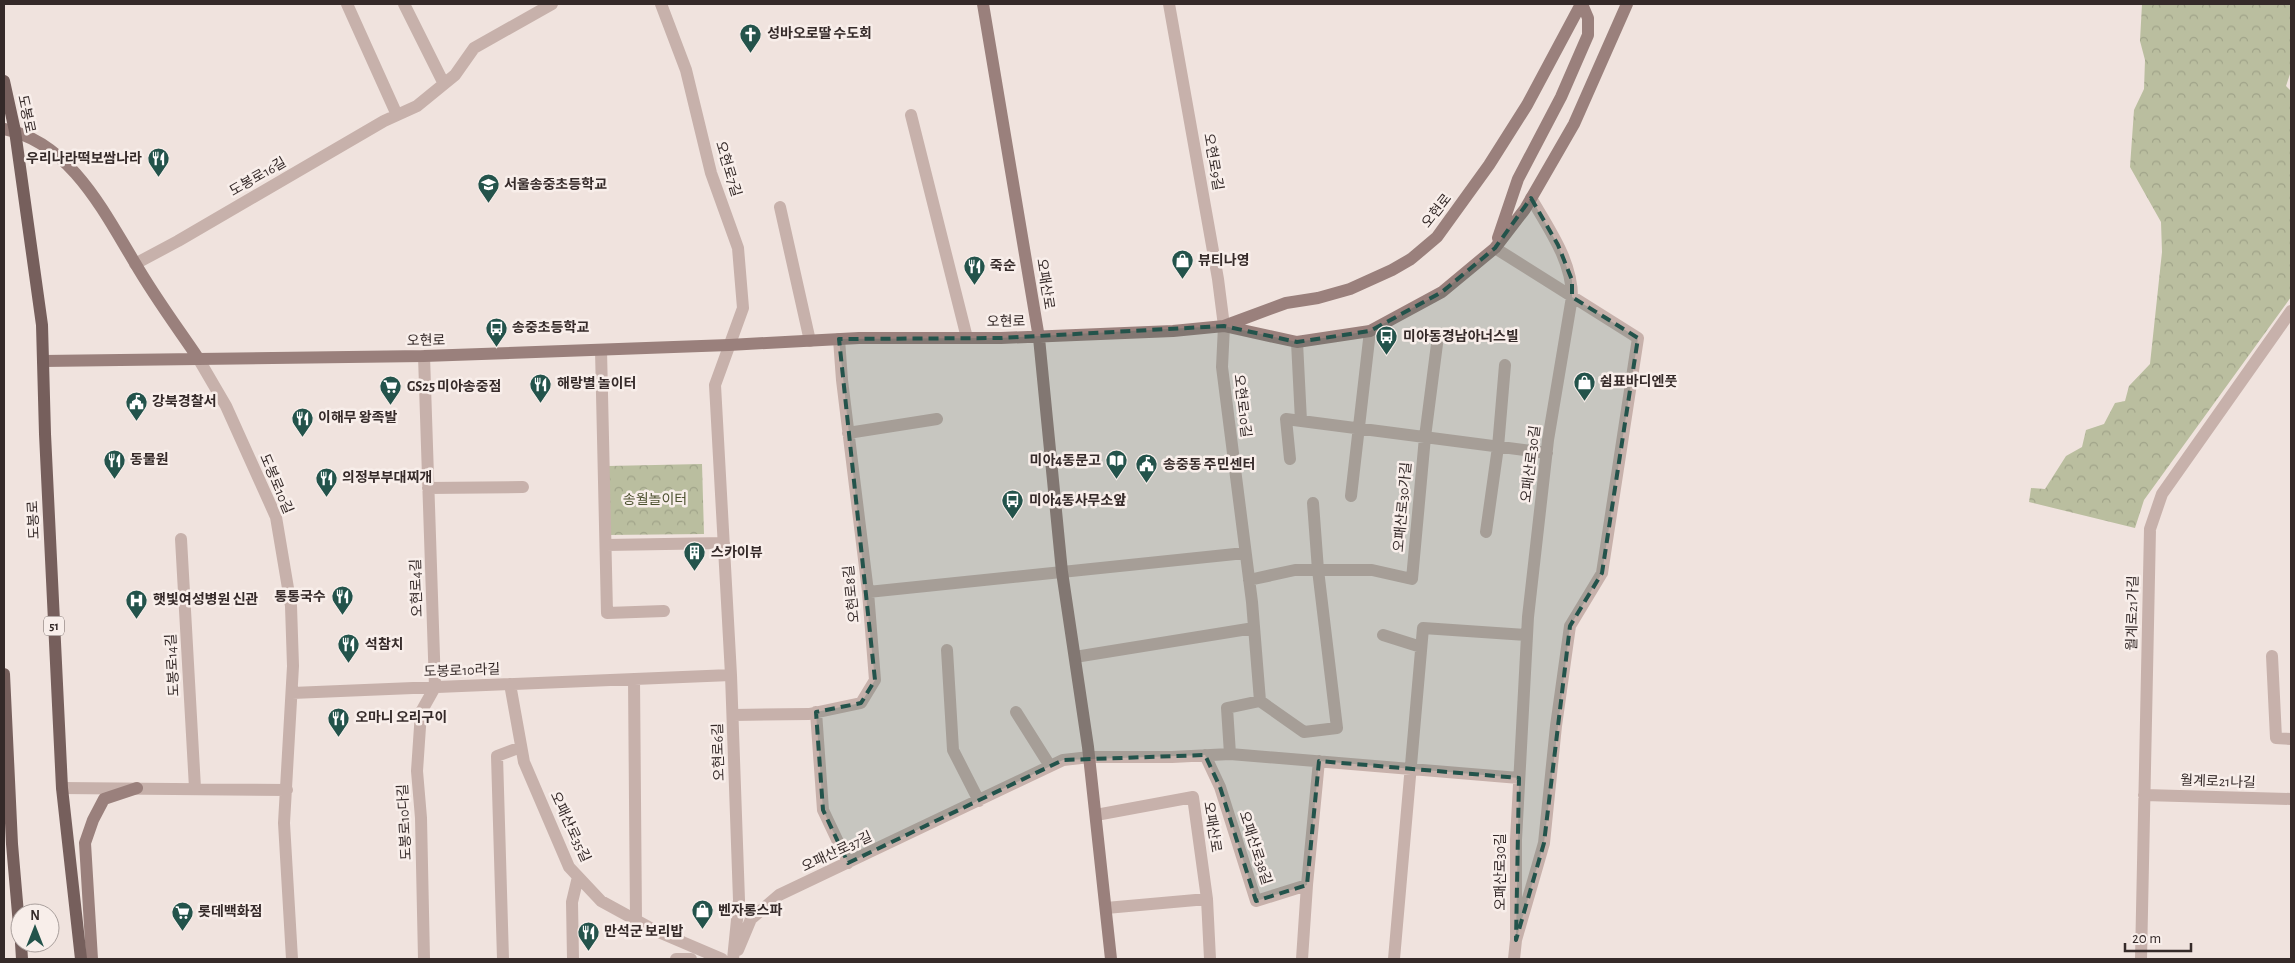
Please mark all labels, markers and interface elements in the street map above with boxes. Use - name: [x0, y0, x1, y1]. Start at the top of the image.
- church icon: 성바오로딸 수도회: [739, 22, 763, 53]
- place label: 성바오로딸 수도회: [767, 26, 872, 41]
- street label: 도봉로: [15, 94, 37, 134]
- street label: 오현로9길: [1201, 132, 1227, 192]
- street label: 오현로7길: [713, 139, 745, 198]
- restaurant icon: 우리나라떡보쌈나라: [146, 147, 170, 178]
- place label: 우리나라떡보쌈나라: [26, 151, 142, 166]
- street label: 도봉로16길: [227, 154, 289, 199]
- school or university icon: 서울송중초등학교: [476, 173, 500, 204]
- place label: 서울송중초등학교: [504, 176, 607, 192]
- street label: 오현로: [1418, 190, 1454, 231]
- shop icon: 뷰티나영: [1170, 249, 1194, 280]
- place label: 뷰티나영: [1198, 253, 1250, 268]
- restaurant icon: 죽순: [962, 254, 986, 285]
- street label: 오패산로: [1034, 257, 1057, 311]
- place label: 죽순: [990, 259, 1016, 273]
- street label: 오현로: [987, 313, 1026, 329]
- bus stop icon: 송중초등학교: [484, 316, 508, 347]
- place label: 송중초등학교: [512, 319, 589, 335]
- bus stop icon: 미아동경남아너스빌: [1375, 325, 1399, 356]
- place label: 미아동경남아너스빌: [1403, 329, 1519, 344]
- street label: 오현로: [407, 332, 446, 348]
- shop icon: 쉼표바디엔풋: [1572, 370, 1596, 401]
- restaurant icon: 해랑별 놀이터: [529, 372, 553, 403]
- street label: 오현로10길: [1231, 373, 1255, 438]
- place label: 쉼표바디엔풋: [1600, 374, 1677, 389]
- supermarket icon: GS25 미아송중점: [379, 375, 403, 406]
- place label: 해랑별 놀이터: [557, 376, 636, 391]
- place label: GS25 미아송중점: [407, 379, 502, 394]
- public building icon: 강북경찰서: [124, 390, 148, 421]
- place label: 강북경찰서: [152, 394, 216, 409]
- restaurant icon: 이해무 왕족발: [290, 406, 314, 437]
- place label: 이해무 왕족발: [318, 410, 398, 425]
- street label: 오패산로30길: [1518, 425, 1543, 503]
- restaurant icon: 동물원: [102, 448, 126, 479]
- library icon: 미아4동문고: [1105, 449, 1129, 480]
- place label: 동물원: [130, 452, 169, 467]
- street label: 도봉로10길: [257, 452, 296, 516]
- place label: 미아4동문고: [1030, 453, 1101, 468]
- public building icon: 송중동 주민센터: [1135, 453, 1159, 484]
- place label: 송중동 주민센터: [1163, 457, 1255, 472]
- street label: 오패산로30가길: [1391, 461, 1414, 553]
- restaurant icon: 의정부부대찌개: [314, 466, 338, 497]
- place label: 의정부부대찌개: [342, 470, 432, 485]
- bus stop icon: 미아4동사무소앞: [1001, 489, 1025, 520]
- park label: 송월놀이터: [623, 492, 687, 507]
- place label: 미아4동사무소앞: [1029, 493, 1126, 508]
- street label: 도봉로: [26, 500, 42, 540]
- building icon: 스카이뷰: [683, 541, 707, 572]
- place label: 스카이뷰: [711, 545, 763, 560]
- street label: 오현로4길: [407, 559, 425, 617]
- street label: 오현로8길: [840, 564, 862, 624]
- street label: 월계로21가길: [2124, 575, 2141, 651]
- restaurant icon: 통통국수: [330, 585, 354, 616]
- hospital icon: 햇빛여성병원 신관: [125, 588, 149, 619]
- place label: 통통국수: [274, 590, 326, 604]
- place label: 햇빛여성병원 신관: [153, 592, 258, 607]
- road number: 51: [44, 616, 64, 636]
- street label: 도봉로14길: [163, 633, 182, 697]
- restaurant icon: 석참치: [337, 633, 361, 664]
- place label: 석참치: [365, 637, 404, 652]
- street label: 도봉로10라길: [423, 662, 501, 679]
- restaurant icon: 오마니 오리구이: [327, 706, 351, 737]
- place label: 오마니 오리구이: [355, 710, 447, 725]
- street label: 오현로6길: [709, 723, 727, 781]
- street label: 월계로21나길: [2180, 773, 2256, 790]
- street label: 도봉로10다길: [395, 783, 414, 861]
- street label: 오패산로35길: [548, 789, 593, 864]
- street label: 오패산로: [1201, 800, 1224, 854]
- street label: 오패산로38길: [1236, 809, 1274, 887]
- street label: 오패산로37길: [799, 829, 874, 874]
- street label: 오패산로30길: [1493, 833, 1508, 911]
- shop icon: 벤자롱스파: [690, 899, 714, 930]
- supermarket icon: 롯데백화점: [170, 900, 194, 931]
- north arrow: [10, 903, 60, 953]
- place label: 벤자롱스파: [718, 903, 783, 918]
- place label: 롯데백화점: [198, 904, 262, 919]
- text: N: [30, 909, 40, 923]
- restaurant icon: 만석군 보리밥: [576, 920, 600, 951]
- scale bar: [2125, 920, 2191, 952]
- place label: 만석군 보리밥: [604, 924, 684, 939]
- text: 20 m: [2132, 931, 2161, 946]

